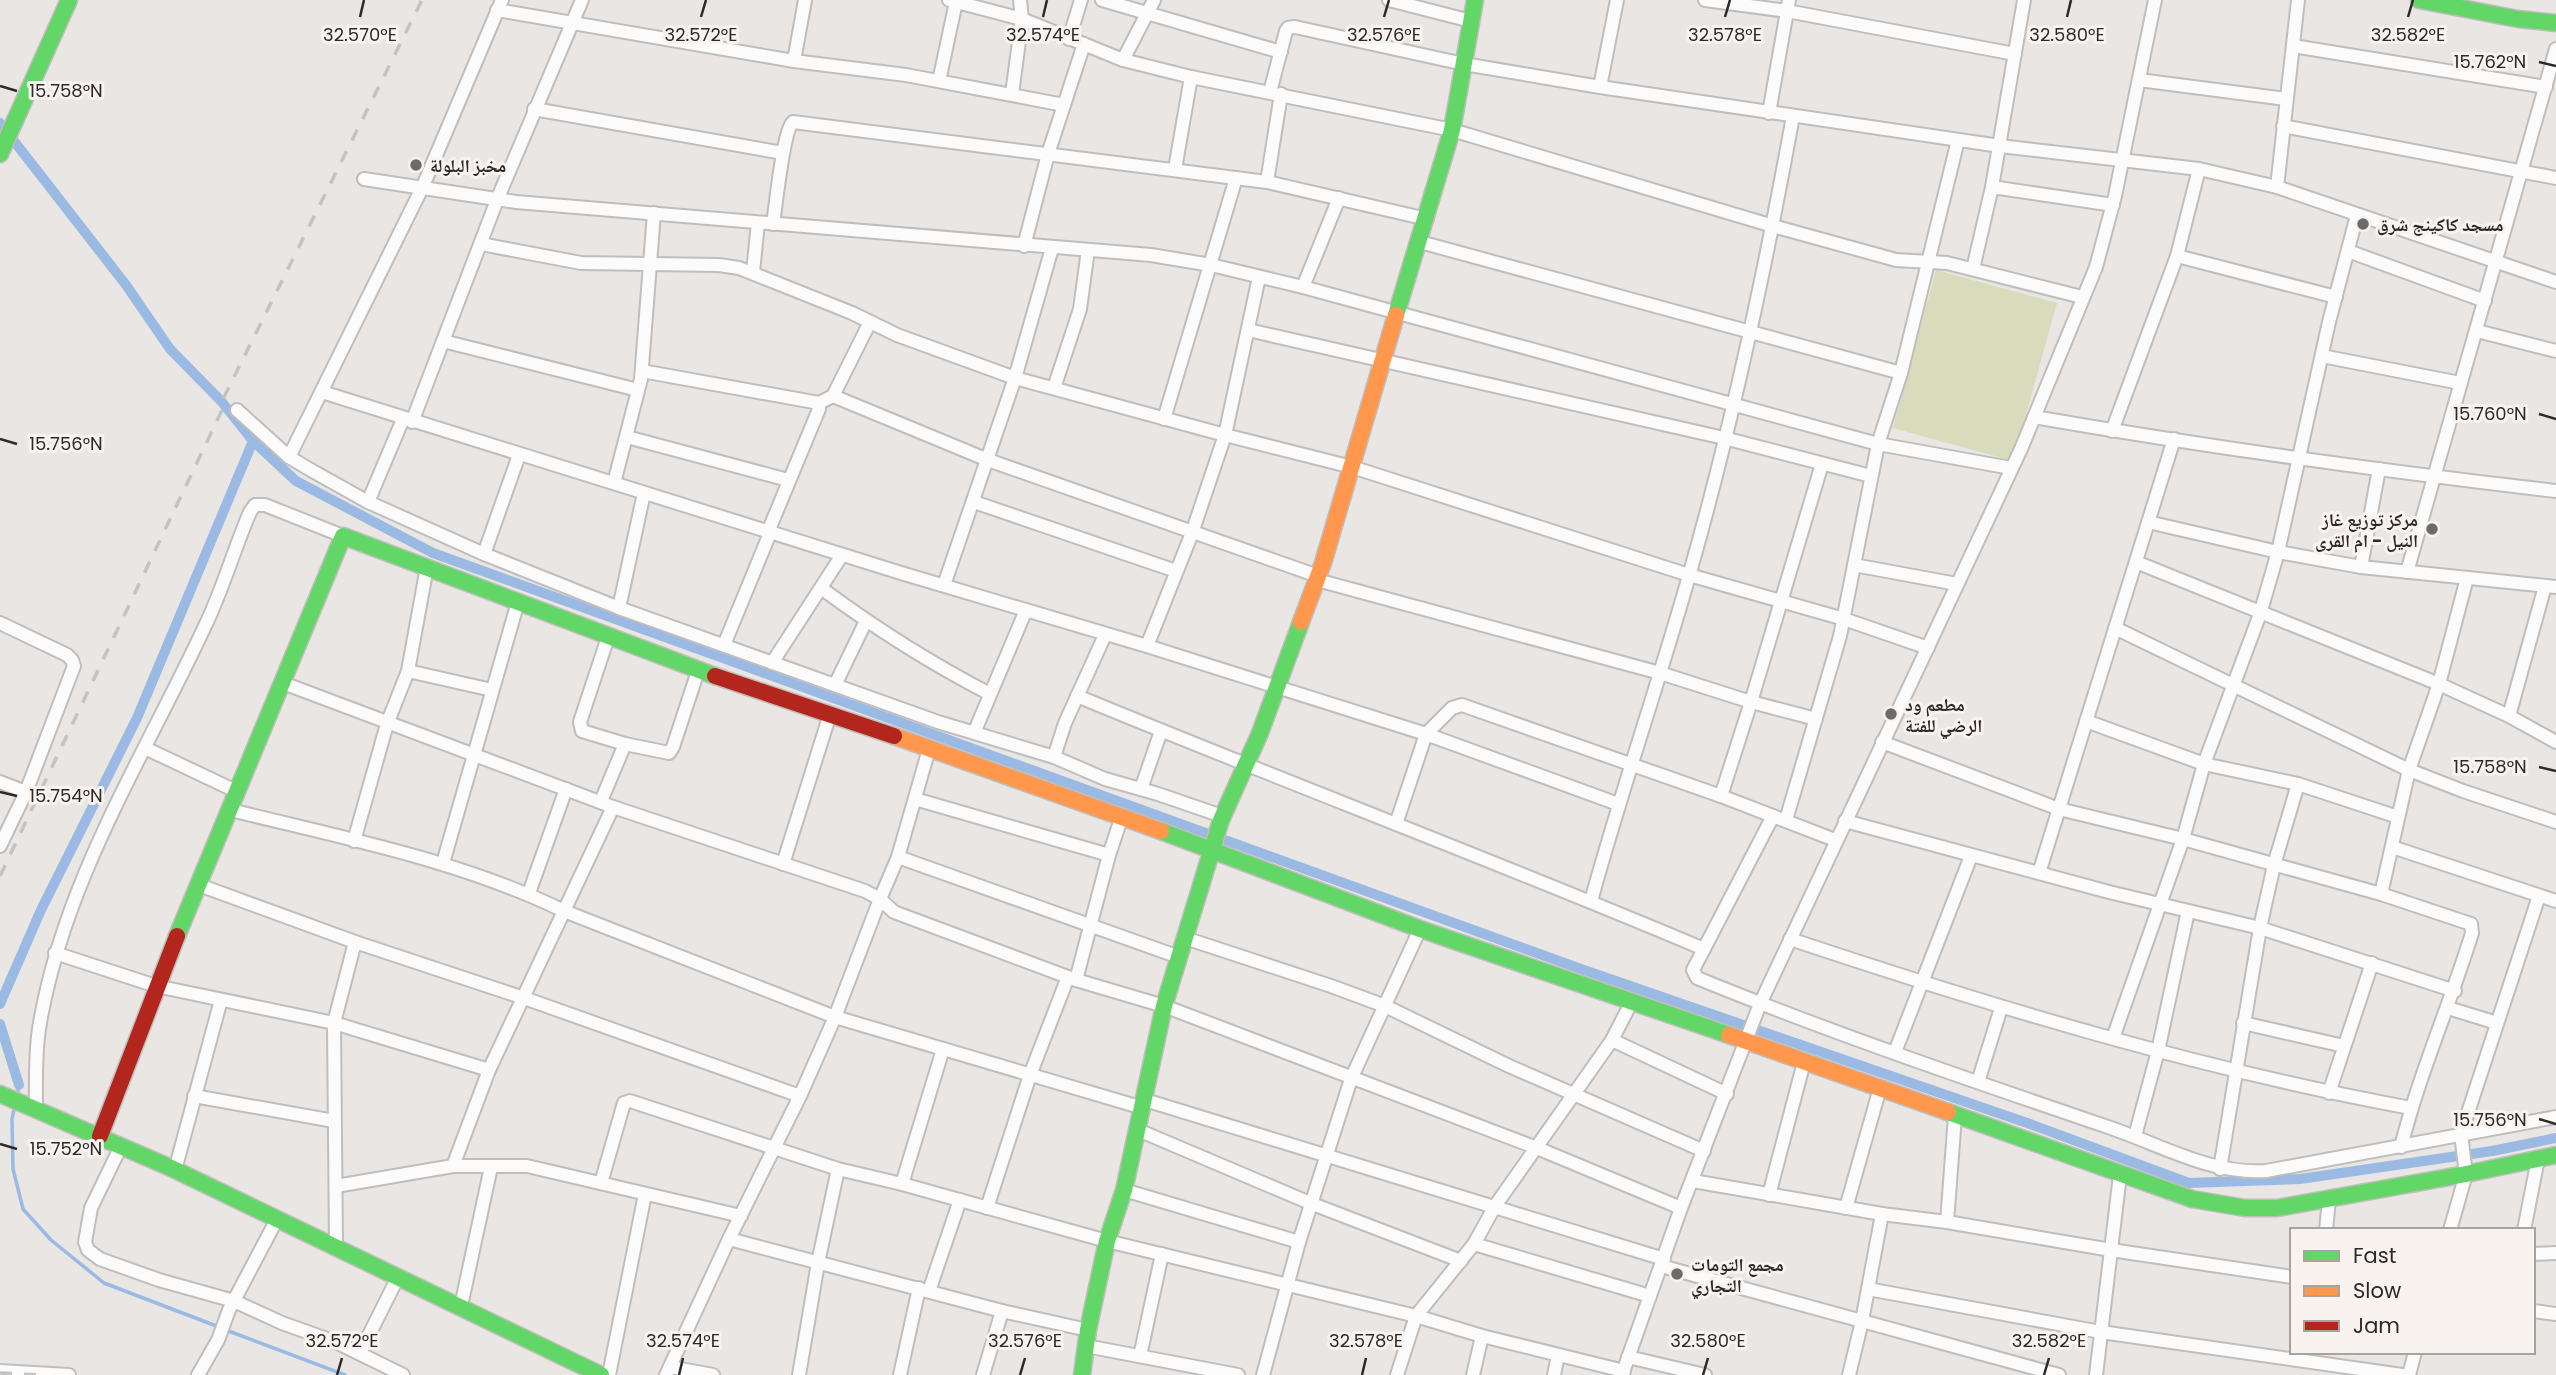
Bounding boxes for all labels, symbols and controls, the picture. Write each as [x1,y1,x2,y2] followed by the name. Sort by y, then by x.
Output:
[323,22,397,47] text: 32.570°E
[665,22,737,47] text: 32.572°E
[1006,22,1080,47] text: 32.574°E
[1347,22,1421,47] text: 32.576°E
[1688,22,1762,47] text: 32.578°E
[2029,22,2105,47] text: 32.580°E
[2371,22,2445,47] text: 32.582°E
[2454,49,2526,74] text: 15.762°N
[29,78,103,103] text: 15.758°N
[430,153,506,178] place label: مخبز البلولة
[408,157,424,173] marker: مخبز البلولة
[2377,212,2504,237] place label: مسجد كاكينج شرق
[2355,216,2371,232] marker: مسجد كاكينج شرق
[2453,401,2527,426] text: 15.760°N
[29,431,103,456] text: 15.756°N
[2315,507,2418,553] place label: مركز توزيع غاز النيل - ام القرى
[2424,521,2440,537] marker: مركز توزيع غاز النيل - ام القرى
[1905,692,1982,740] place label: مطعم ود الرضي للفتة
[1883,706,1899,722] marker: مطعم ود الرضي للفتة
[2453,754,2527,779] text: 15.758°N
[29,783,103,808] text: 15.754°N
[2453,1107,2527,1132] text: 15.756°N
[30,1136,102,1161] text: 15.752°N
[2290,1228,2535,1354] legend
[2353,1241,2396,1270] text: Fast
[1691,1252,1784,1300] place label: مجمع التومات التجاري
[1669,1266,1685,1282] marker: مجمع التومات التجاري
[2353,1276,2401,1305] text: Slow
[2353,1311,2400,1340] text: Jam
[306,1328,378,1353] text: 32.572°E
[646,1328,720,1353] text: 32.574°E
[988,1328,1062,1353] text: 32.576°E
[1329,1328,1403,1353] text: 32.578°E
[1670,1328,1746,1353] text: 32.580°E
[2012,1328,2086,1353] text: 32.582°E

